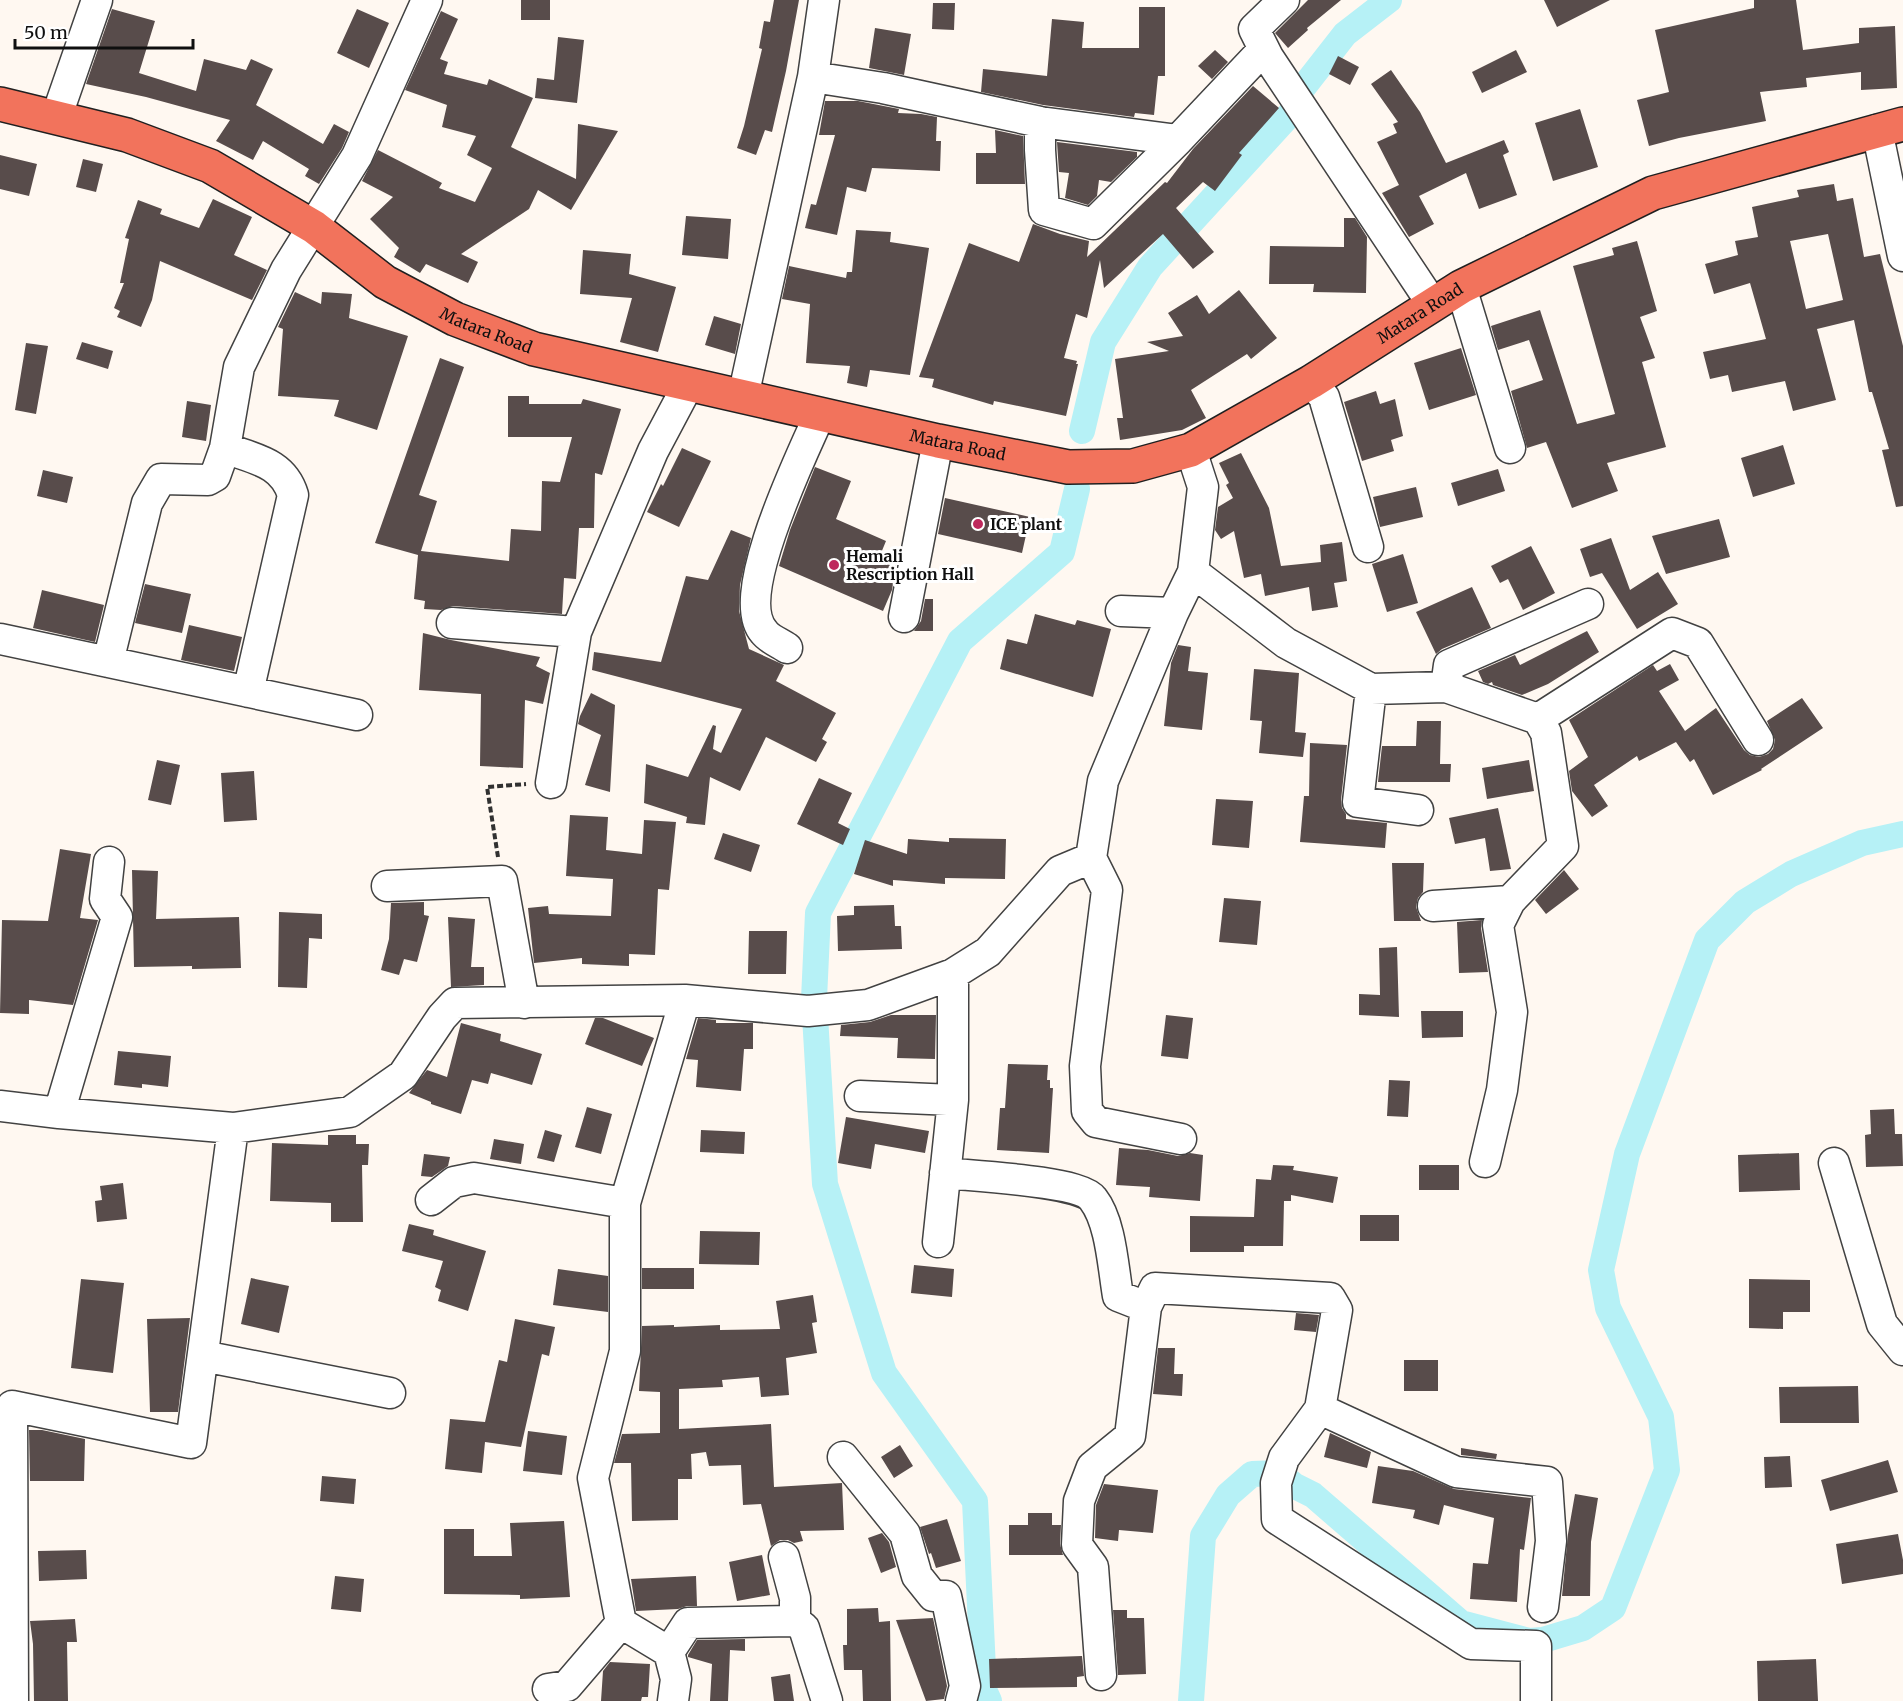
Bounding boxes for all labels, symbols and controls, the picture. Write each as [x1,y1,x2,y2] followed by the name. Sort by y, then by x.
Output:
[15,12,194,50] scale bar
[24,21,68,44] text: 50 m
[1373,278,1466,348] street label: Matara Road
[436,303,535,358] street label: Matara Road
[908,425,1008,464] street label: Matara Road
[990,514,1063,534] place label: ICE plant
[971,517,985,531] marker: ICE plant
[846,546,974,584] place label: Hemali Rescription Hall
[827,558,841,572] marker: Hemali Rescription Hall

